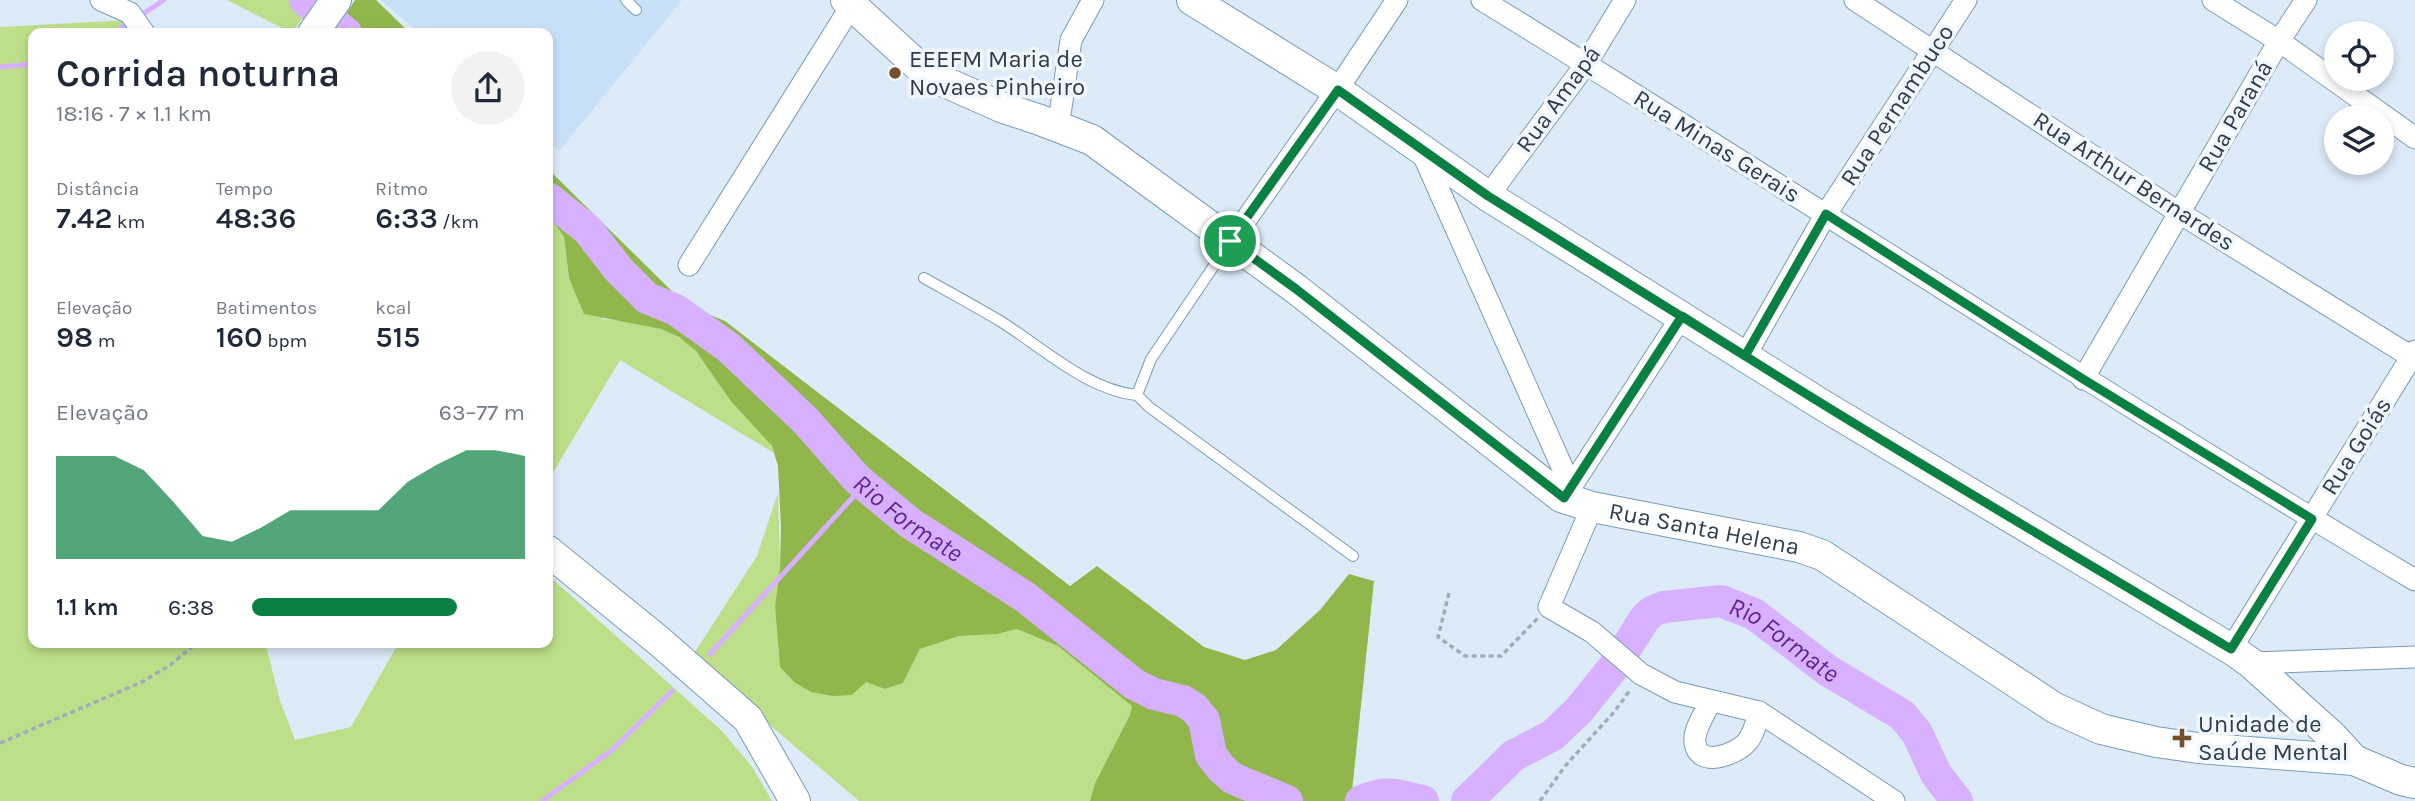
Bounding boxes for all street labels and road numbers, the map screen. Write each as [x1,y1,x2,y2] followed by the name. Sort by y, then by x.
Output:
[1834,19,1960,191] street label: Rua Pernambuco
[1510,40,1606,158] street label: Rua Amapá
[2192,55,2278,177] street label: Rua Paraná
[1629,83,1805,209] street label: Rua Minas Gerais
[2028,105,2240,257] street label: Rua Arthur Bernardes
[2315,392,2397,500] street label: Rua Goiás
[1607,497,1802,561] street label: Rua Santa Helena

